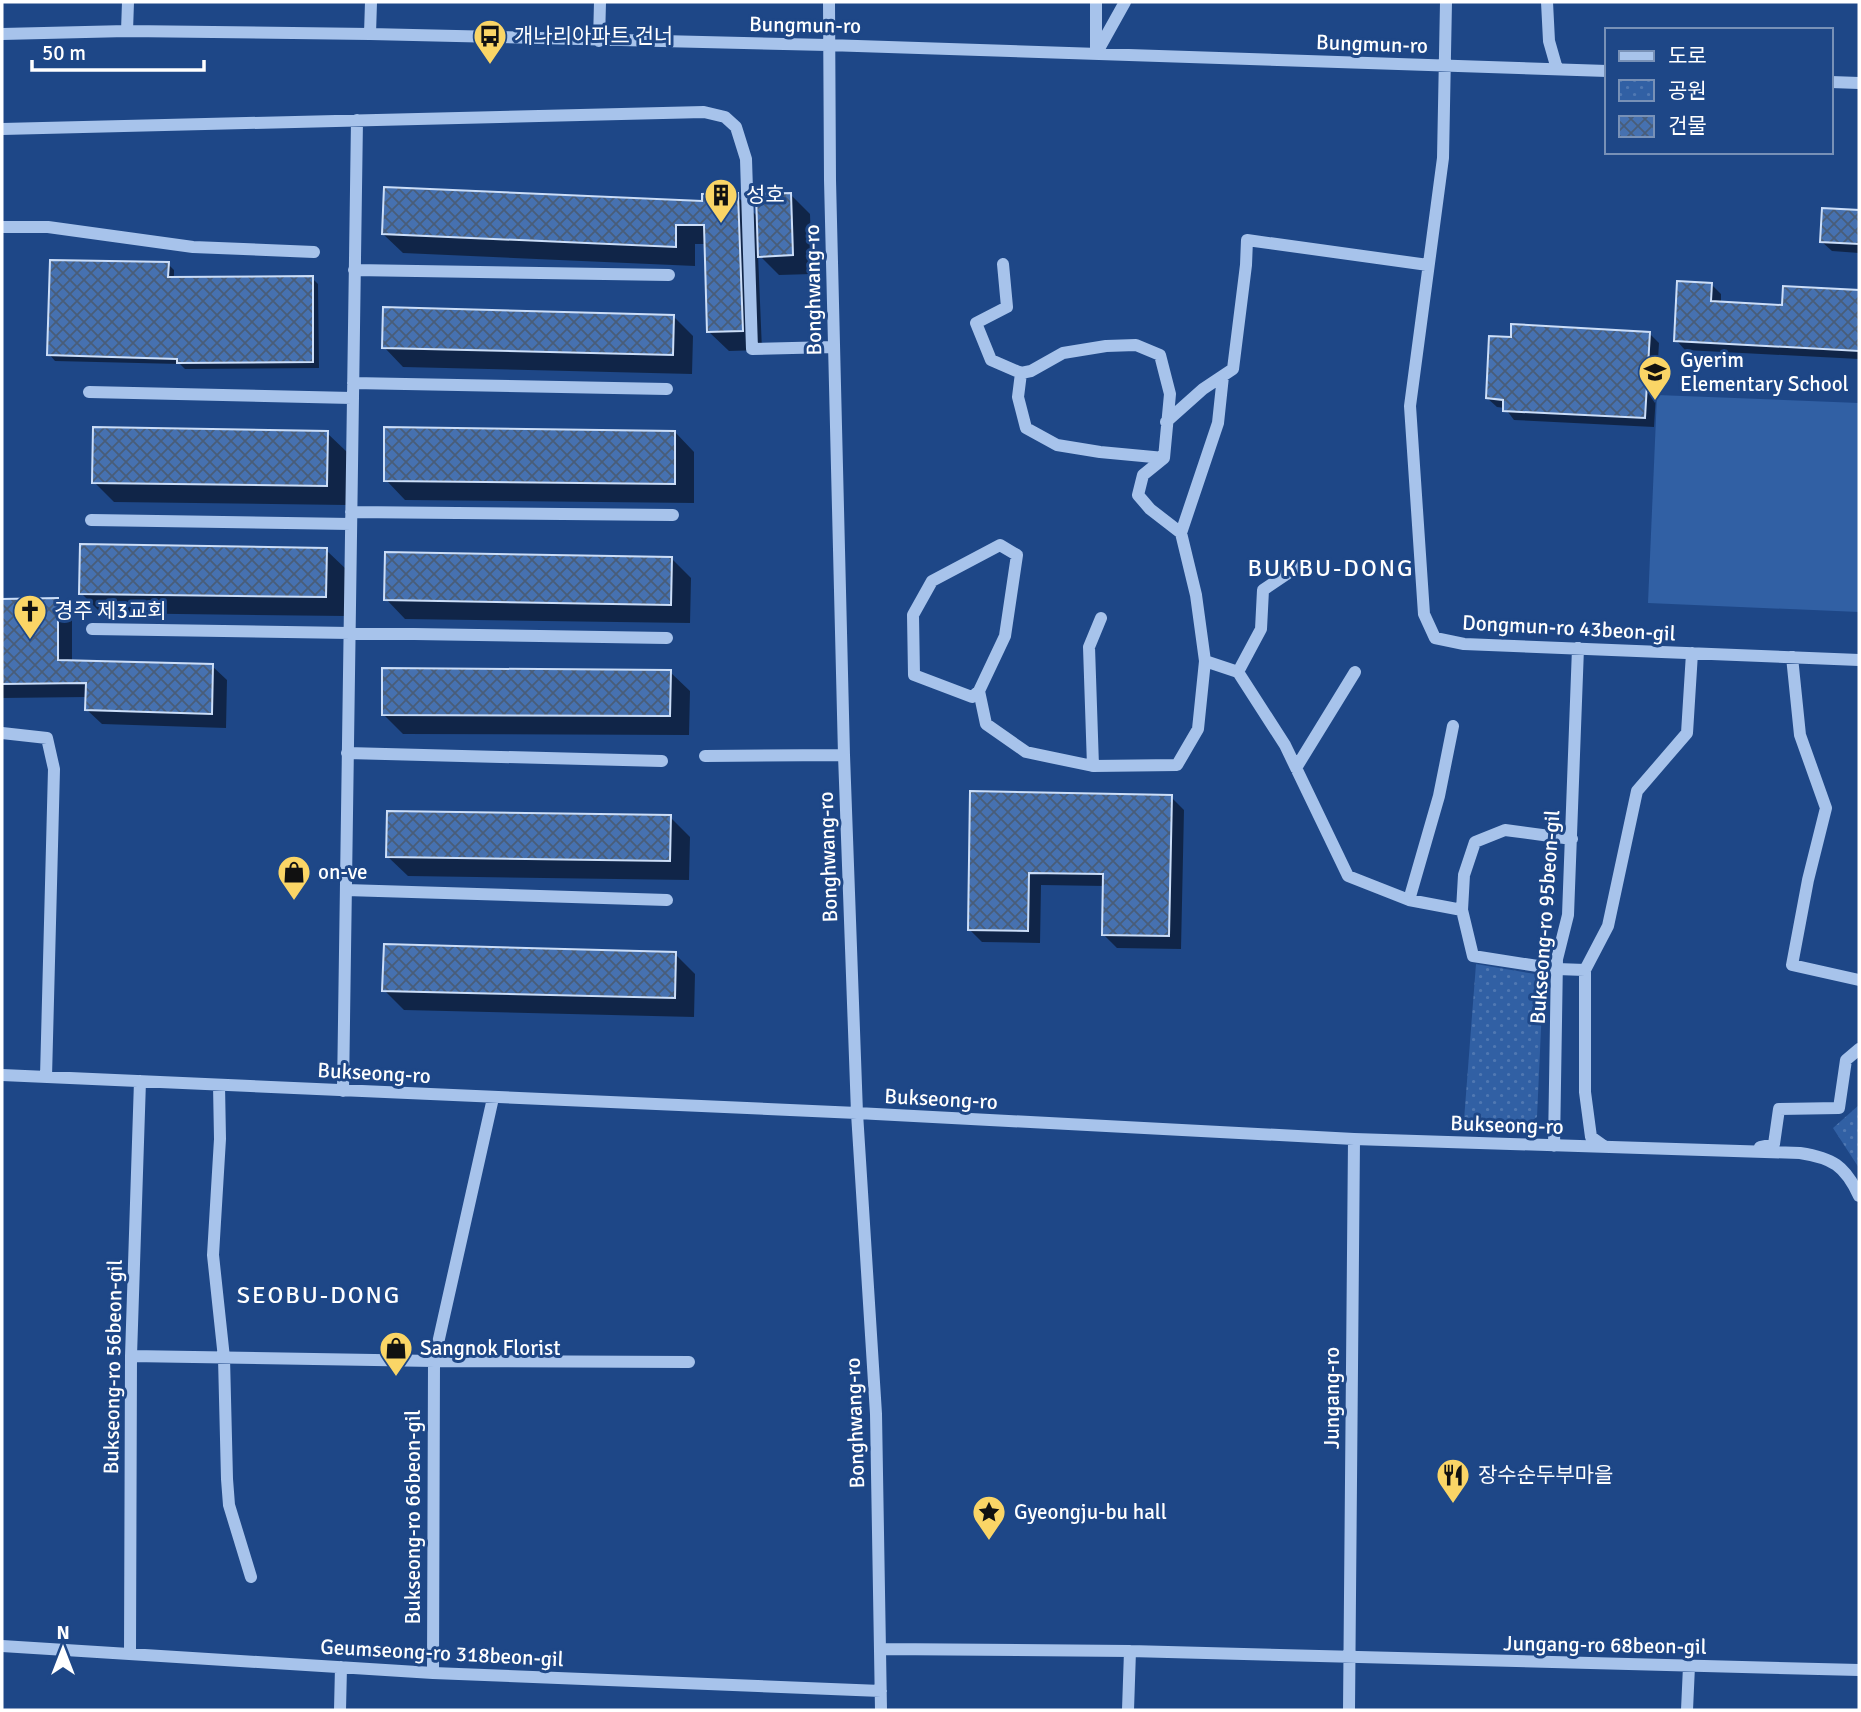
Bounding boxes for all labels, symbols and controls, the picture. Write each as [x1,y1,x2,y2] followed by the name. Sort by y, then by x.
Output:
[749,11,861,39] street label: Bungmun-ro
[471,17,509,66] bus stop icon: 개나리아파트 건너
[514,23,673,49] place label: 개나리아파트 건너
[32,28,203,72] scale bar
[1605,28,1833,154] legend
[1316,29,1428,59] street label: Bungmun-ro
[42,40,86,66] text: 50 m
[1668,43,1707,69] text: 도로
[1668,78,1707,104] text: 공원
[1668,113,1707,139] text: 건물
[702,176,740,225] building icon: 성호
[746,182,785,208] place label: 성호
[799,224,827,356] street label: Bonghwang-ro
[1680,347,1849,397] place label: Gyerim Elementary School
[1636,353,1674,402] school or university icon: Gyerim Elementary School
[1248,553,1414,583] district label: BUKBU-DONG
[11,592,49,641] church icon: 경주 제3교회
[54,598,167,624] place label: 경주 제3교회
[1462,609,1676,647] street label: Dongmun-ro 43beon-gil
[813,791,843,923] street label: Bonghwang-ro
[1525,809,1565,1025] street label: Bukseong-ro 95beon-gil
[275,853,313,902] shop icon: on-ve
[318,859,368,885] place label: on-ve
[317,1057,431,1089] street label: Bukseong-ro
[884,1083,998,1115] street label: Bukseong-ro
[1450,1110,1564,1140] street label: Bukseong-ro
[98,1259,128,1475] street label: Bukseong-ro 56beon-gil
[237,1280,401,1310] district label: SEOBU-DONG
[377,1329,415,1378] shop icon: Sangnok Florist
[420,1335,561,1361] place label: Sangnok Florist
[1319,1347,1345,1449] street label: Jungang-ro
[840,1357,870,1489] street label: Bonghwang-ro
[400,1410,426,1624] street label: Bukseong-ro 66beon-gil
[1434,1456,1472,1505] restaurant icon: 장수순두부마을
[1478,1462,1613,1488] place label: 장수순두부마을
[970,1493,1008,1542] place icon: Gyeongju-bu hall
[1014,1499,1167,1525] place label: Gyeongju-bu hall
[28,1614,98,1684] north arrow
[56,1621,70,1645] text: N
[1503,1630,1707,1660] street label: Jungang-ro 68beon-gil
[320,1634,564,1672] street label: Geumseong-ro 318beon-gil

